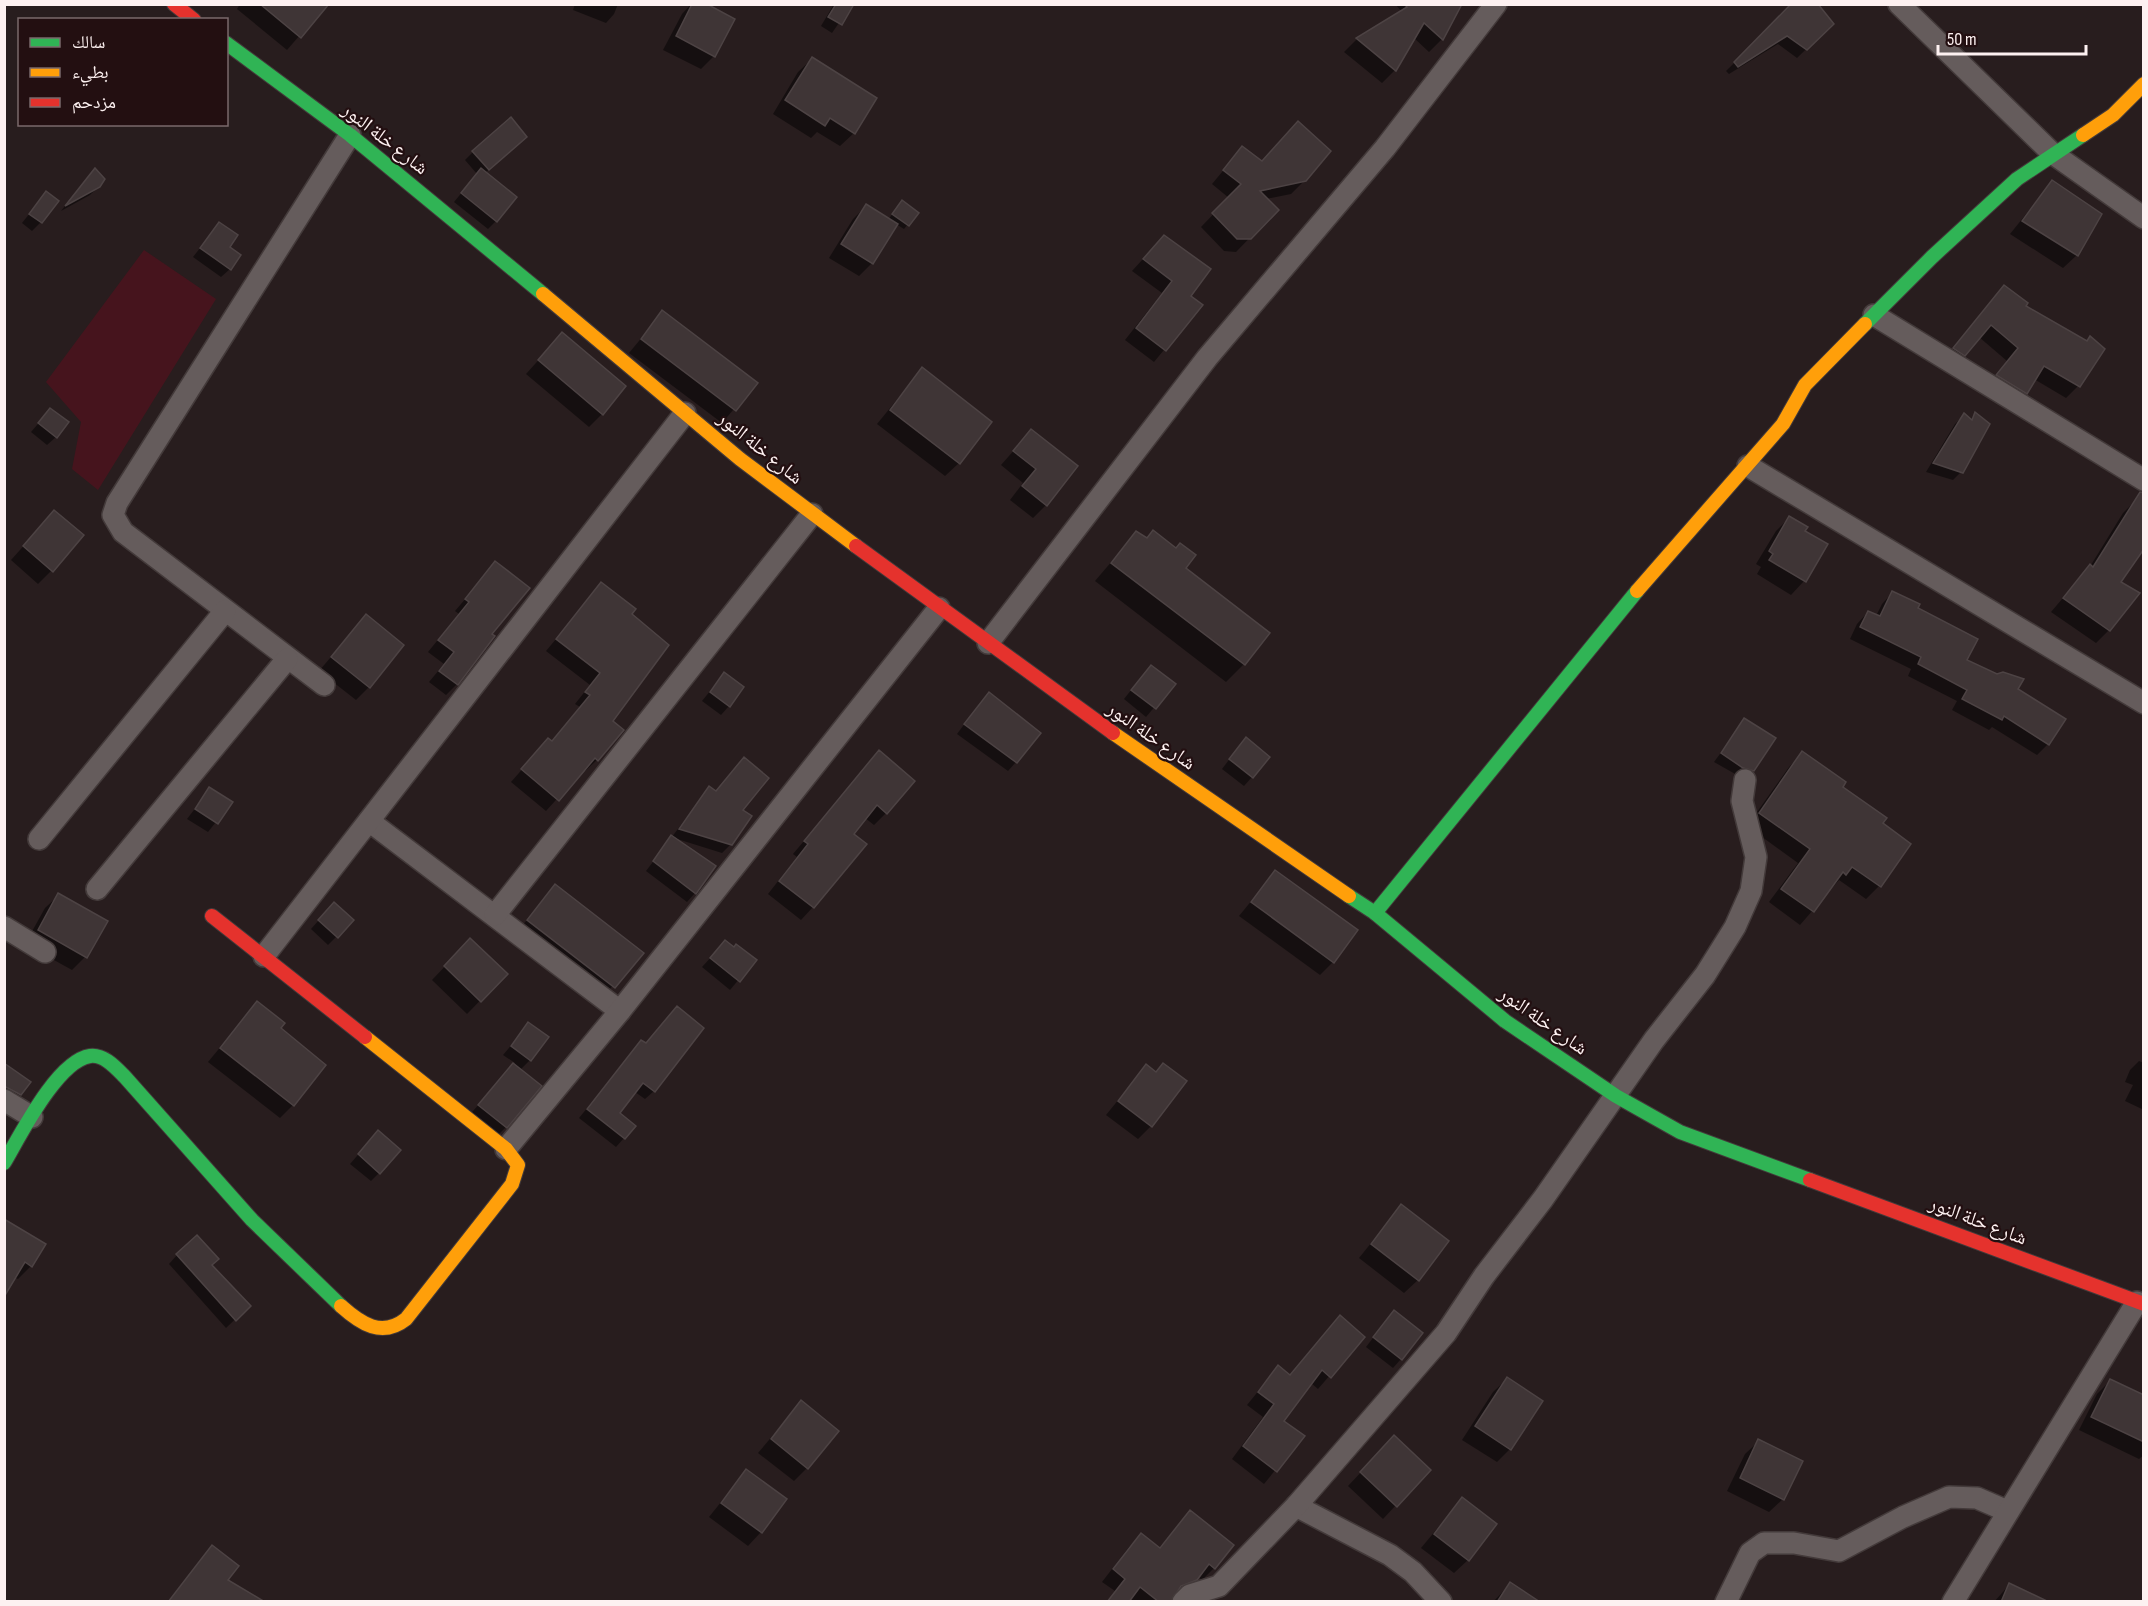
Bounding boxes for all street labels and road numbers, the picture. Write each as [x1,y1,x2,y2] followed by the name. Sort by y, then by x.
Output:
[336,97,433,180] street label: شارع خلة النور
[712,406,808,490] street label: شارع خلة النور
[1101,696,1200,775] street label: شارع خلة النور
[1493,981,1592,1060] street label: شارع خلة النور
[1925,1191,2030,1251] street label: شارع خلة النور

